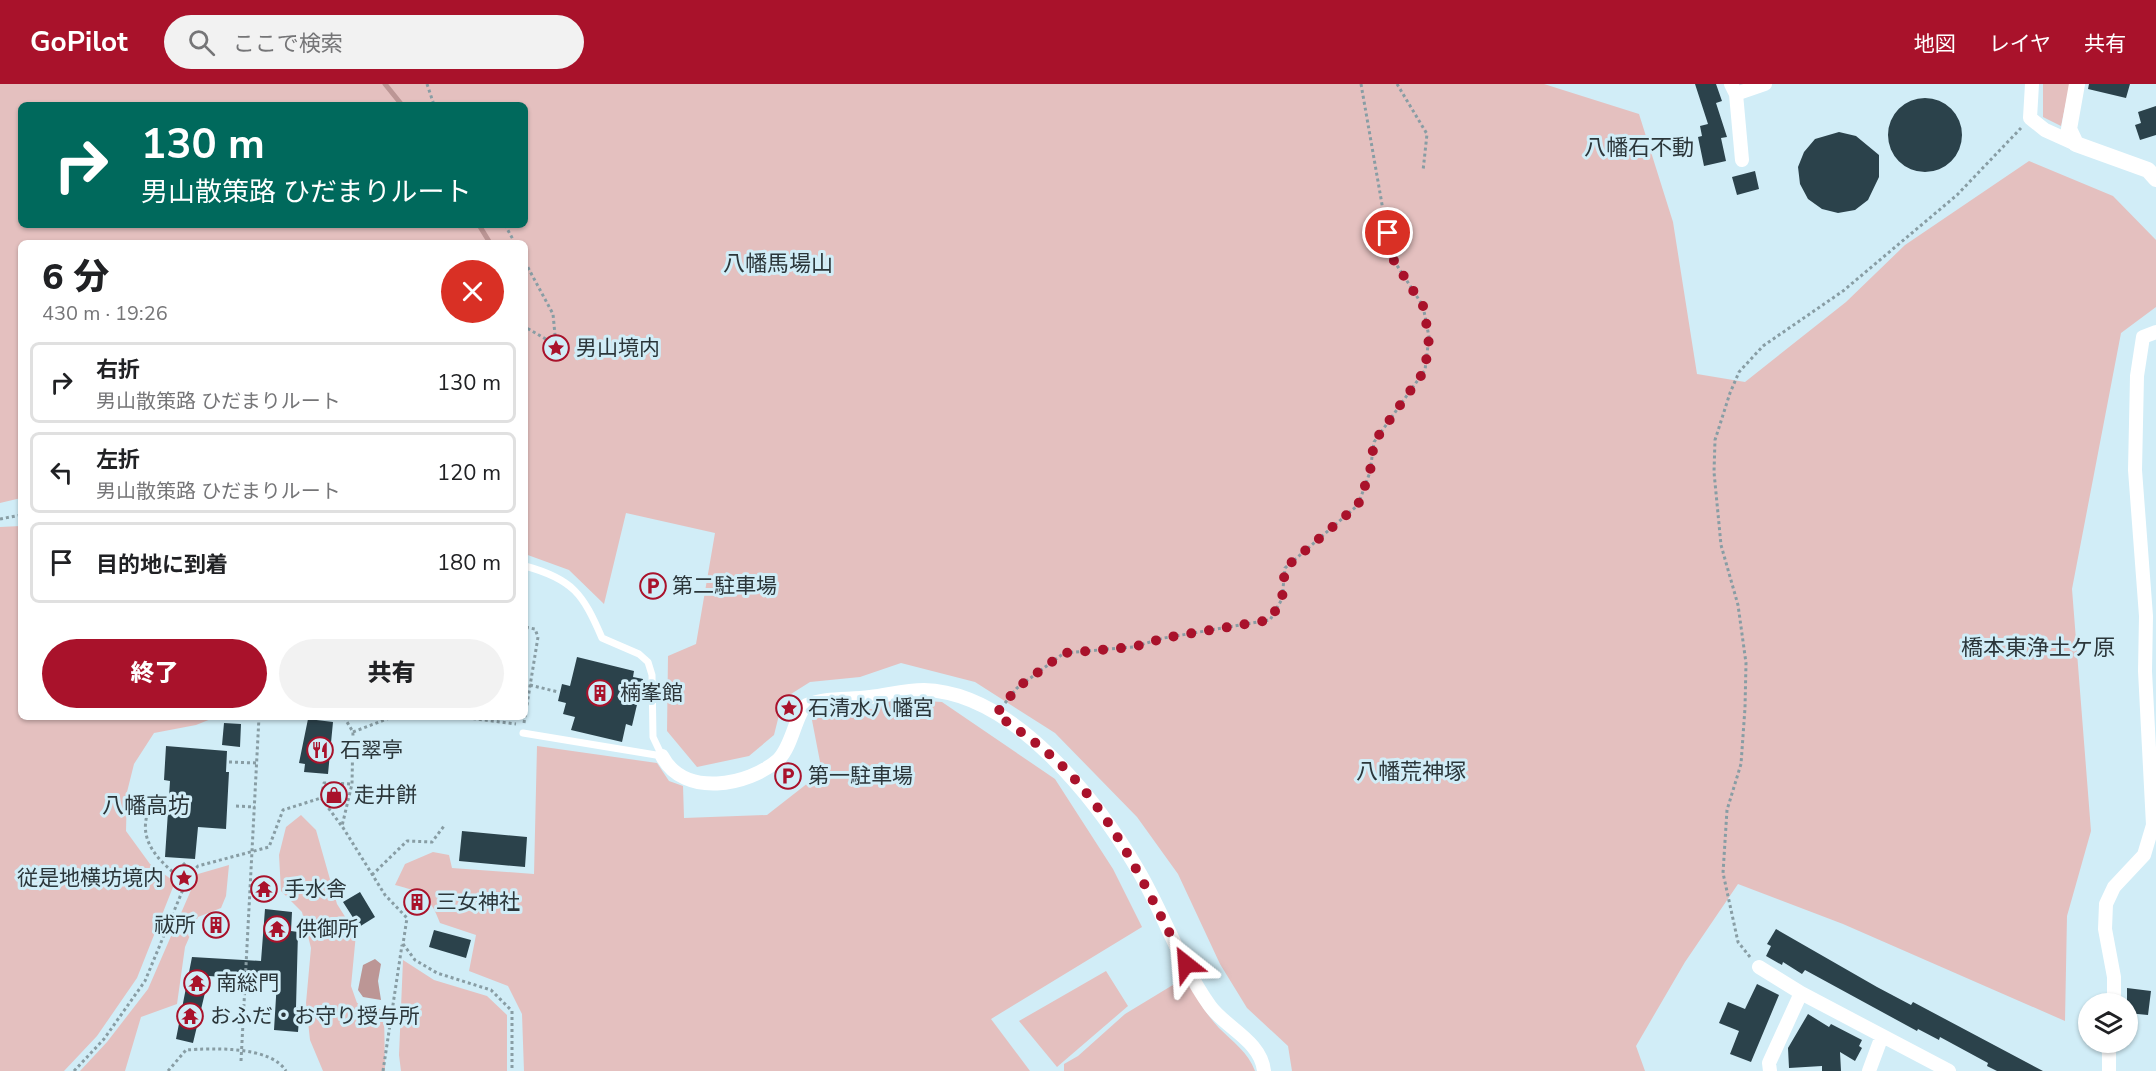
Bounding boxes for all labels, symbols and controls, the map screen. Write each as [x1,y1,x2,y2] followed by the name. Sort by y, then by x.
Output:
[164,15,584,69] search box
[30,23,128,61] text: GoPilot
[185,26,218,59] icon: search
[233,29,343,59] text: ここで検索
[1914,30,1956,58] text: 地図
[1989,30,2051,58] text: レイヤ
[2084,30,2126,58] text: 共有
[141,116,265,173] text: 130 m
[42,126,120,204] icon: right
[1584,133,1694,163] district label: 八幡石不動
[141,174,471,211] text: 男山散策路 ひだまりルート
[1362,207,1413,258] pin
[1371,216,1404,249] icon: arrive
[723,249,833,279] district label: 八幡馬場山
[42,253,110,302] text: 6 分
[441,260,504,323] button: close
[42,300,168,327] text: 430 m · 19:26
[541,333,571,363] place icon: 男山境内
[576,334,660,362] place label: 男山境内
[96,355,140,385] text: 右折
[45,366,78,399] icon: right
[437,368,501,398] text: 130 m
[96,388,341,415] text: 男山散策路 ひだまりルート
[96,445,140,475] text: 左折
[45,456,78,489] icon: left
[437,458,501,488] text: 120 m
[96,478,341,505] text: 男山散策路 ひだまりルート
[45,546,78,579] icon: arrive
[437,548,501,578] text: 180 m
[96,550,228,580] text: 目的地に到着
[638,571,668,601] parking icon: 第二駐車場
[672,572,777,600] place label: 第二駐車場
[1961,633,2115,663] district label: 橋本東浄土ケ原
[42,639,267,708] button: 終了
[279,639,504,708] button: 共有
[585,678,615,708] building icon: 楠峯館
[620,679,683,707] place label: 楠峯館
[774,693,804,723] place icon: 石清水八幡宮
[808,694,934,722] place label: 石清水八幡宮
[305,735,335,765] restaurant icon: 石翠亭
[340,736,403,764] place label: 石翠亭
[1356,757,1466,787] district label: 八幡荒神塚
[773,761,803,791] parking icon: 第一駐車場
[808,762,913,790] place label: 第一駐車場
[319,780,349,810] shop icon: 走井餅
[354,781,417,809] place label: 走井餅
[102,791,190,821] district label: 八幡高坊
[169,863,199,893] place icon: 従是地横坊境内
[17,864,164,892] place label: 従是地横坊境内
[249,874,279,904] temple icon: 手水舎
[284,875,347,903] place label: 手水舎
[402,887,432,917] building icon: 三女神社
[436,888,520,916] place label: 三女神社
[201,910,231,940] building icon: 祓所
[154,911,196,939] place label: 祓所
[262,914,292,944] temple icon: 供御所
[296,915,359,943] place label: 供御所
[1154,932,1218,996] position arrow
[182,968,212,998] temple icon: 南総門
[216,969,279,997] place label: 南総門
[2078,993,2138,1053] map controls
[2078,993,2138,1053] button: layers
[175,1001,205,1031] temple icon: おふだ・お守り授与所
[210,1002,420,1030] place label: おふだ・お守り授与所

